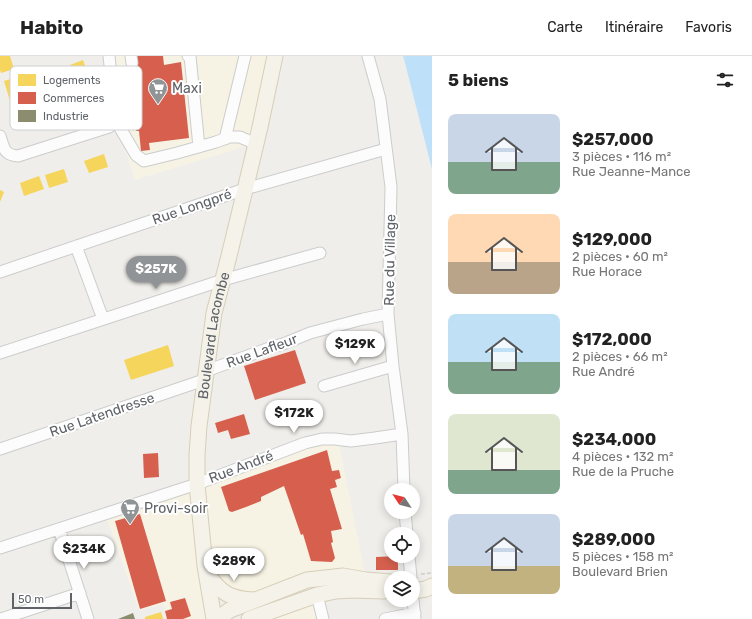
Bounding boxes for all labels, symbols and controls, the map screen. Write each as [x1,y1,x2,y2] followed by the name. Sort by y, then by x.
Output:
[20,16,83,39] text: Habito
[547,19,583,36] text: Carte
[605,19,663,36] text: Itinéraire
[685,19,732,36] text: Favoris
[10,66,142,130] legend
[714,69,736,91] icon: filters
[448,70,509,90] text: 5 biens
[43,74,101,87] text: Logements
[147,77,169,105] supermarket icon: Maxi
[172,80,202,97] place label: Maxi
[43,92,105,105] text: Commerces
[43,110,89,123] text: Industrie
[572,129,653,149] text: $257,000
[480,130,528,178] icon: home
[572,149,671,164] text: 3 pièces · 116 m²
[572,164,691,179] text: Rue Jeanne-Mance
[150,185,234,229] street label: Rue Longpré
[381,214,399,306] street label: Rue du Village
[572,229,652,249] text: $129,000
[480,230,528,278] icon: home
[572,249,668,264] text: 2 pièces · 60 m²
[128,256,184,290] pin: $257K
[135,261,177,276] text: $257K
[572,264,642,279] text: Rue Horace
[194,270,233,400] street label: Boulevard Lacombe
[572,329,652,349] text: $172,000
[224,330,300,372] street label: Rue Lafleur
[480,330,528,378] icon: home
[327,331,383,365] pin: $129K
[335,336,375,351] text: $129K
[572,349,668,364] text: 2 pièces · 66 m²
[572,364,635,379] text: Rue André
[47,389,157,441] street label: Rue Latendresse
[266,400,322,434] pin: $172K
[274,405,314,420] text: $172K
[572,429,656,449] text: $234,000
[480,430,528,478] icon: home
[206,447,276,487] street label: Rue André
[572,449,673,464] text: 4 pièces · 132 m²
[572,464,674,479] text: Rue de la Pruche
[384,483,420,519] north arrow
[384,483,420,607] map controls
[119,497,141,525] supermarket icon: Provi-soir
[144,500,208,517] place label: Provi-soir
[384,527,420,563] button: locate
[572,529,655,549] text: $289,000
[480,530,528,578] icon: home
[56,536,112,570] pin: $234K
[62,541,106,556] text: $234K
[206,548,262,582] pin: $289K
[572,549,674,564] text: 5 pièces · 158 m²
[213,553,255,568] text: $289K
[572,564,668,579] text: Boulevard Brien
[384,571,420,607] button: layers
[12,591,72,610] scale bar
[18,593,44,606] text: 50 m

